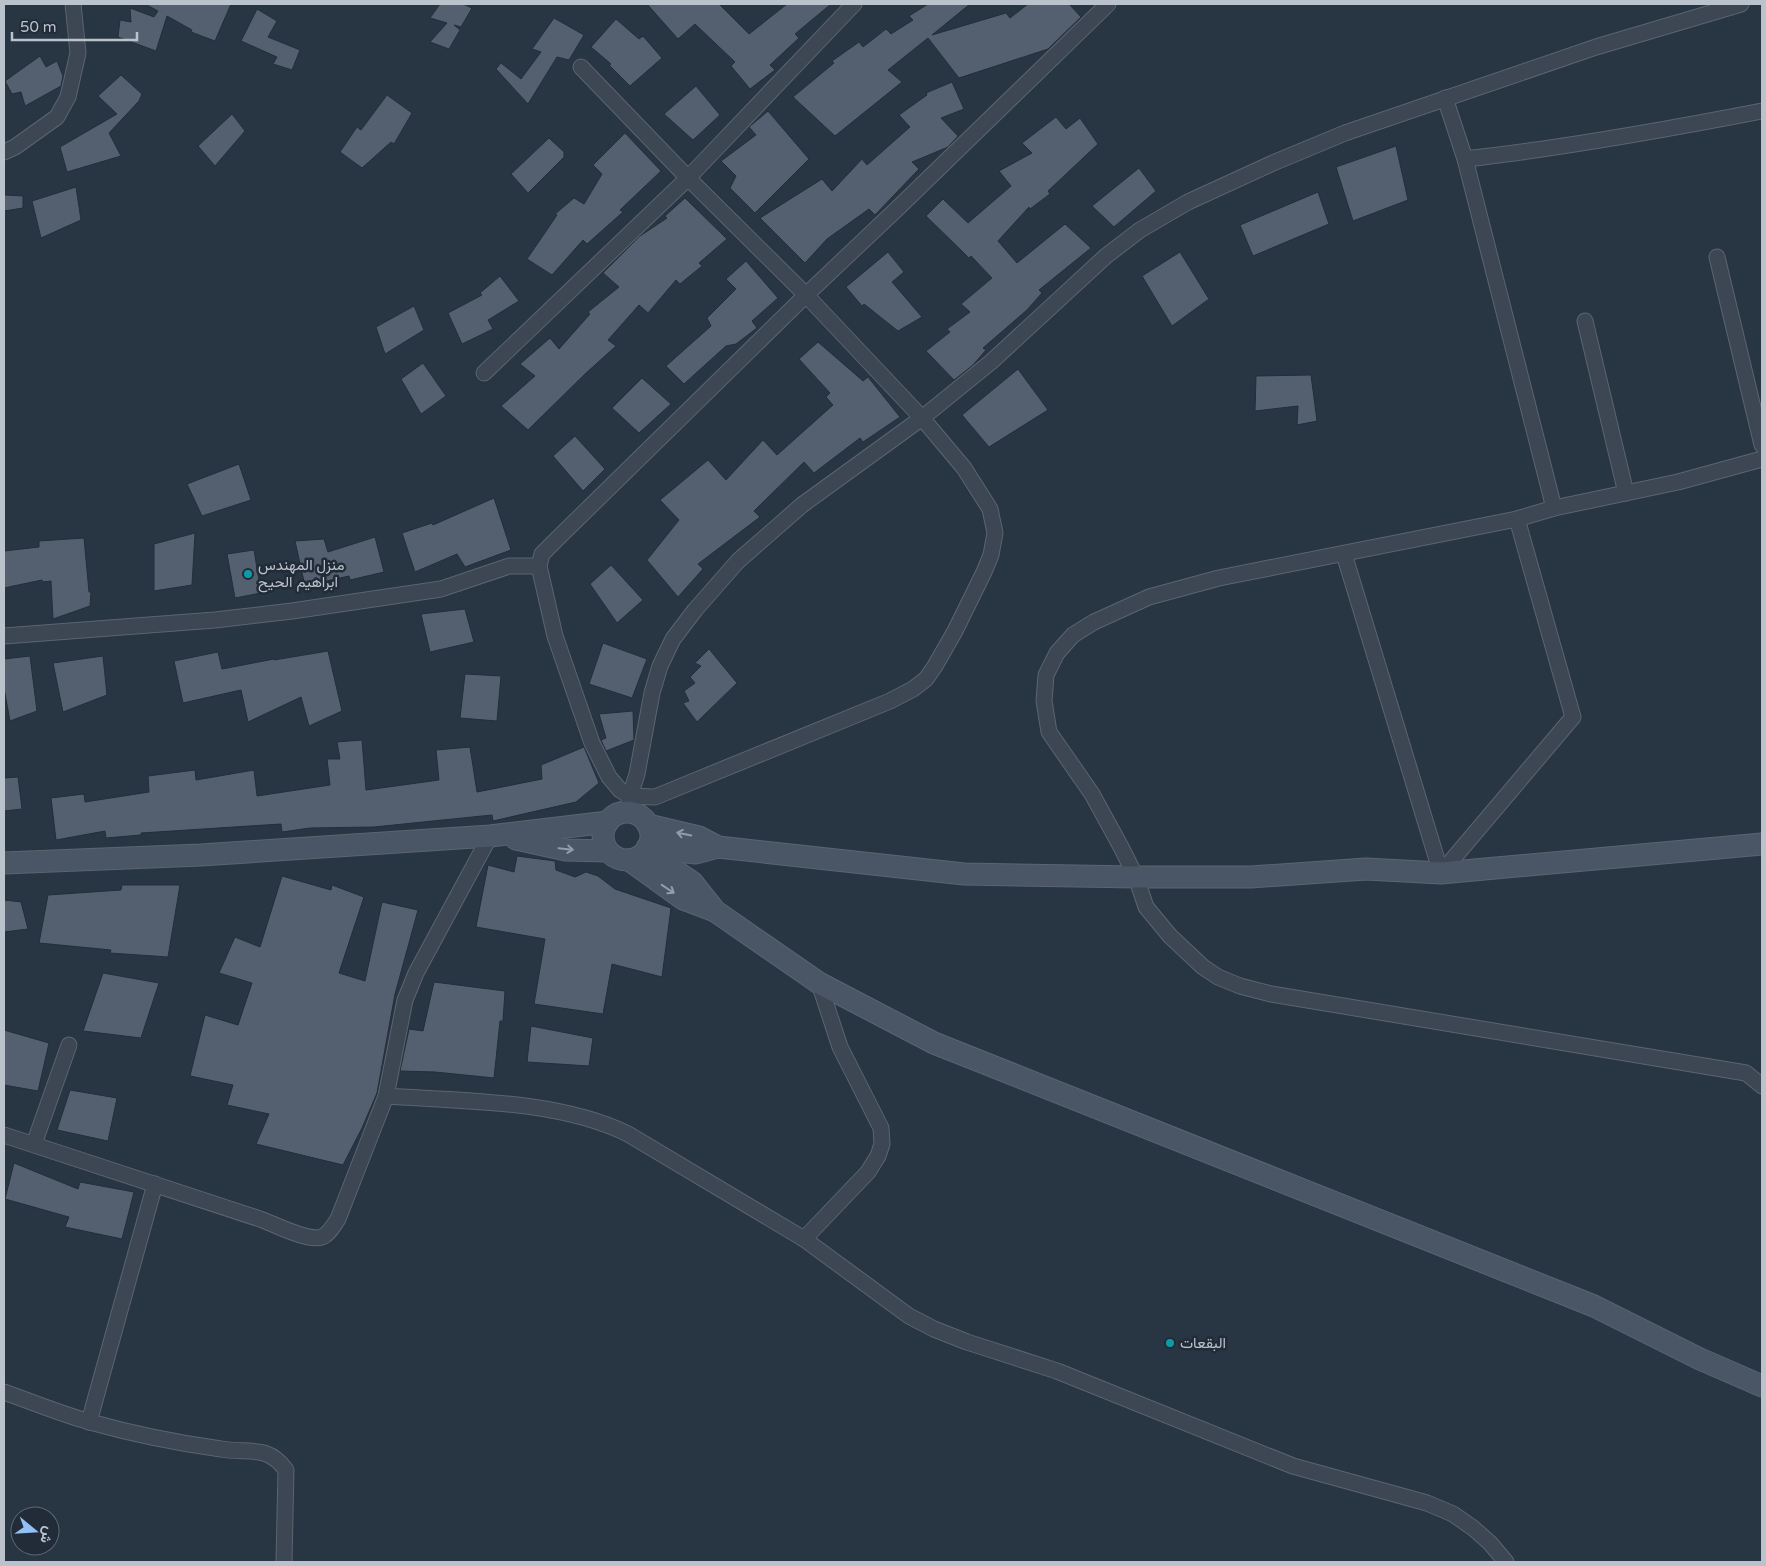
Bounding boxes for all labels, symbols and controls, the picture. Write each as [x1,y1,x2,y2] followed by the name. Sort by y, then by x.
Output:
[12,10,138,42] scale bar
[20,18,57,36] text: 50 m
[258,556,345,593] place label: منزل المهندس ابراهيم الحيح
[242,568,254,580] marker: منزل المهندس ابراهيم الحيح
[676,829,692,838] one-way arrow
[558,844,574,854] one-way arrow
[661,884,675,894] one-way arrow
[1180,1334,1226,1352] place label: البقعات
[1164,1337,1176,1349] marker: البقعات
[10,1506,60,1556] north arrow
[36,1524,58,1546] text: ش

